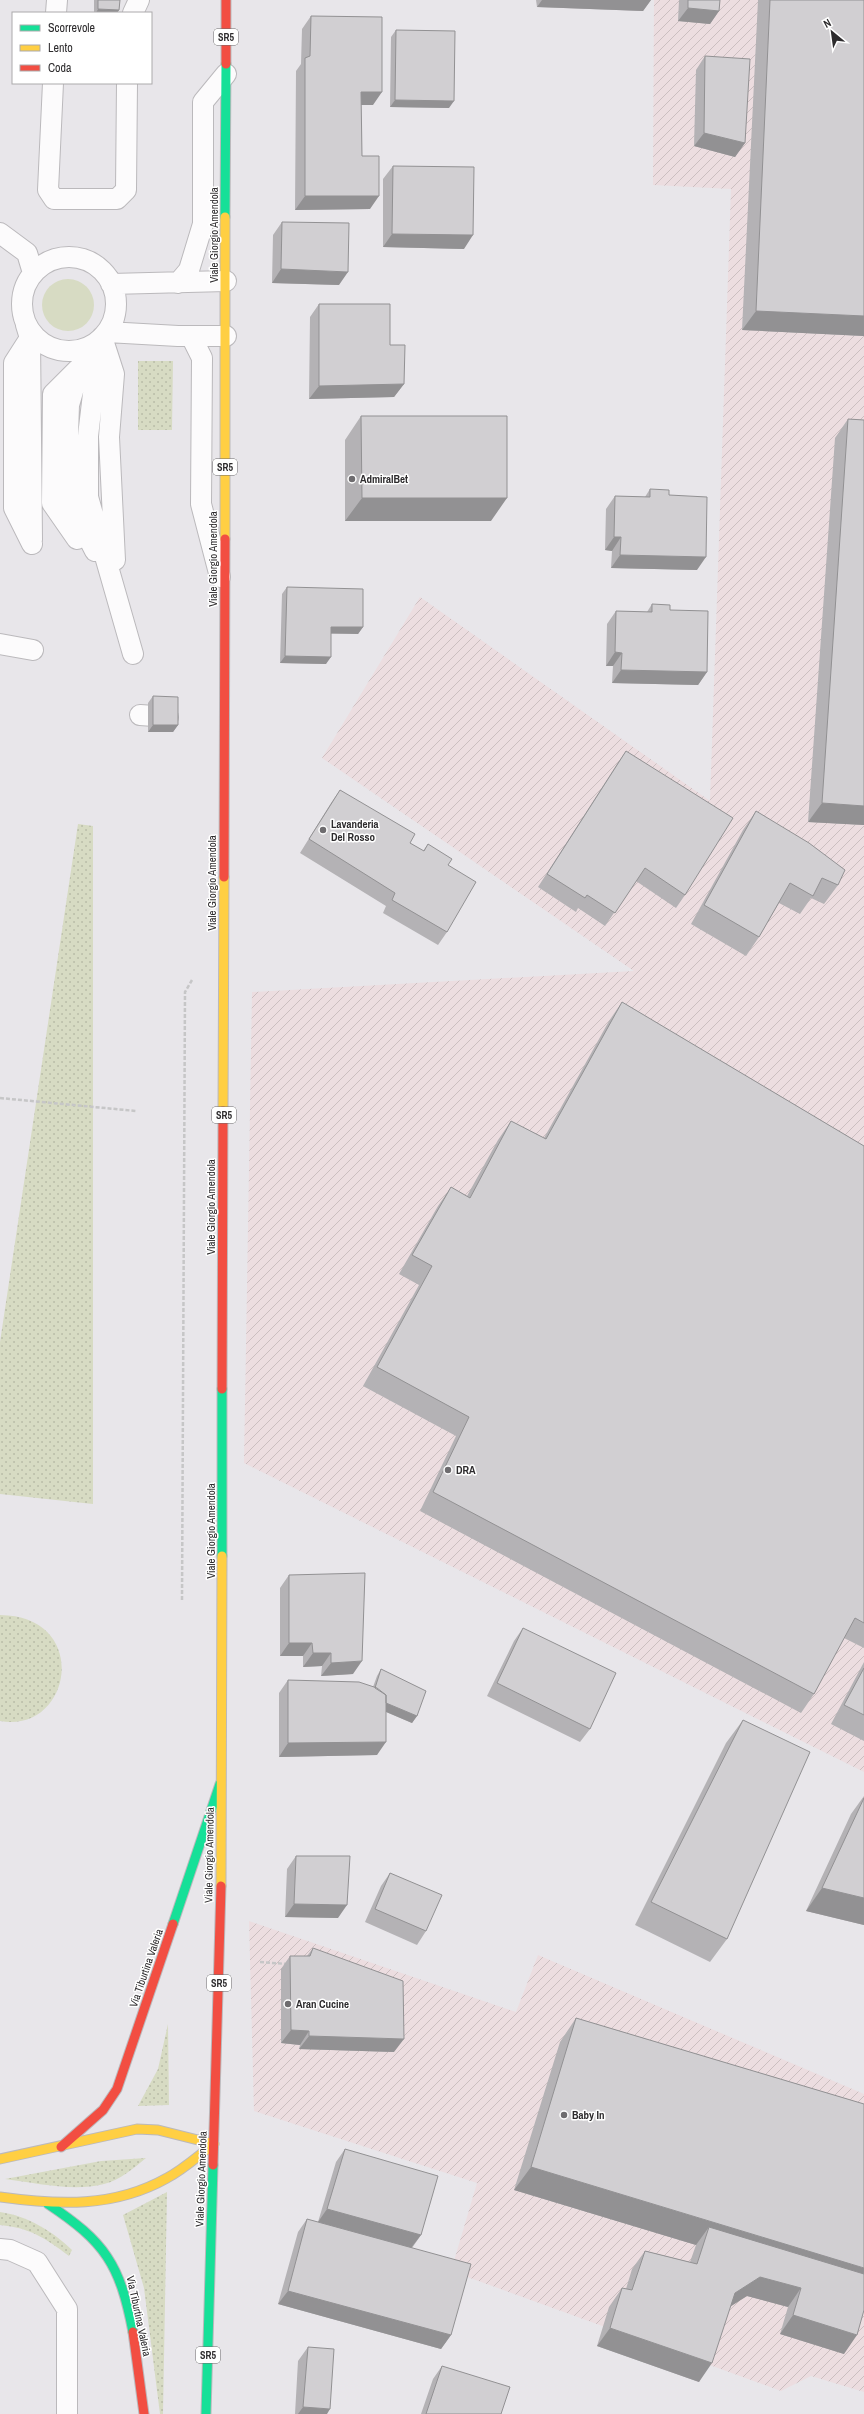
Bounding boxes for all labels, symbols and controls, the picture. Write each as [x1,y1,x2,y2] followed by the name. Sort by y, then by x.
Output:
[12,12,152,84] legend
[812,12,852,52] north arrow
[821,16,833,31] text: N
[48,20,95,36] text: Scorrevole
[214,29,238,45] road number: SR5
[48,40,73,56] text: Lento
[48,60,72,76] text: Coda
[207,187,221,283] street label: Viale Giorgio Amendola
[213,459,237,475] road number: SR5
[360,472,408,486] place label: AdmiralBet
[347,474,357,484] marker: AdmiralBet
[206,511,220,607] street label: Viale Giorgio Amendola
[331,817,379,844] place label: Lavanderia Del Rosso
[318,825,328,835] marker: Lavanderia Del Rosso
[205,835,219,931] street label: Viale Giorgio Amendola
[212,1107,236,1123] road number: SR5
[204,1159,218,1255] street label: Viale Giorgio Amendola
[456,1463,476,1477] place label: DRA
[443,1465,453,1475] marker: DRA
[204,1483,218,1579] street label: Viale Giorgio Amendola
[201,1807,217,1903] street label: Viale Giorgio Amendola
[126,1927,166,2009] street label: Via Tiburtina Valeria
[207,1975,231,1991] road number: SR5
[296,1997,349,2011] place label: Aran Cucine
[283,1999,293,2009] marker: Aran Cucine
[572,2108,605,2122] place label: Baby In
[559,2110,569,2120] marker: Baby In
[192,2131,210,2227] street label: Viale Giorgio Amendola
[124,2274,154,2358] street label: Via Tiburtina Valeria
[196,2347,220,2363] road number: SR5

